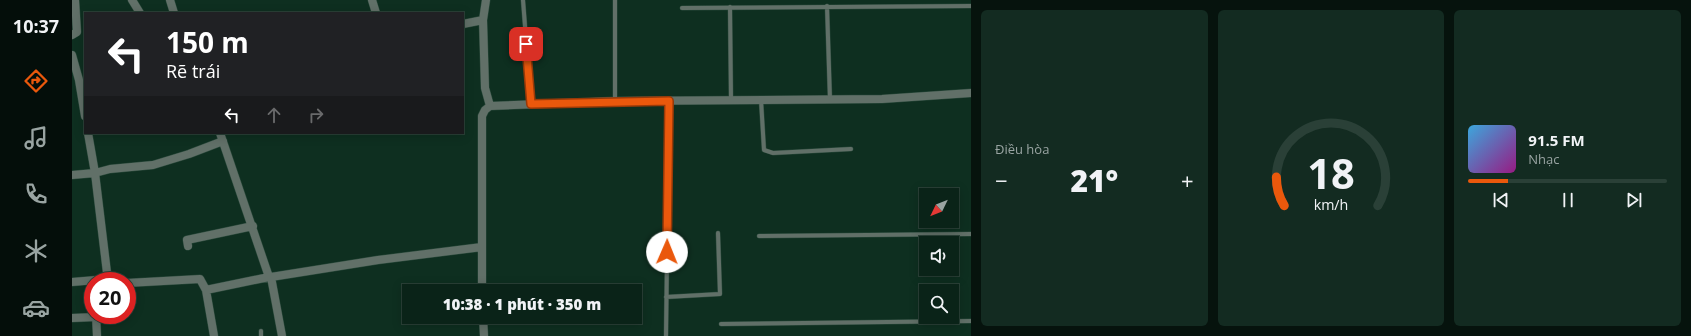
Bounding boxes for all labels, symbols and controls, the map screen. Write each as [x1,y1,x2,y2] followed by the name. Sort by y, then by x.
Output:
[13,14,59,38] text: 10:37
[166,23,249,61] text: 150 m
[509,27,543,61] pin
[100,28,152,80] icon: left
[515,33,537,55] icon: arrive
[166,59,220,83] text: Rẽ trái
[22,67,50,95] icon: directions
[221,104,243,126] icon: left
[263,104,285,126] icon: ahead
[305,104,327,126] icon: right
[22,124,50,152] icon: music
[1528,130,1585,150] text: 91.5 FM
[995,140,1049,158] text: Điều hòa
[1307,145,1355,201] text: 18
[1528,150,1560,168] text: Nhạc
[1070,160,1118,201] text: 21°
[995,165,1008,195] text: −
[1181,165,1194,195] text: +
[22,180,50,208] icon: phone
[919,188,959,228] north arrow
[919,188,959,324] map controls
[1490,189,1512,211] icon: previous
[1557,189,1579,211] icon: pause
[1623,189,1645,211] icon: next
[1314,195,1348,214] text: km/h
[646,231,688,273] position arrow
[919,236,959,276] button: sound
[22,237,50,265] icon: climate
[84,272,136,324] speed limit sign: 20
[919,284,959,324] button: search
[22,294,50,322] icon: car
[443,294,601,314] text: 10:38 · 1 phút · 350 m

